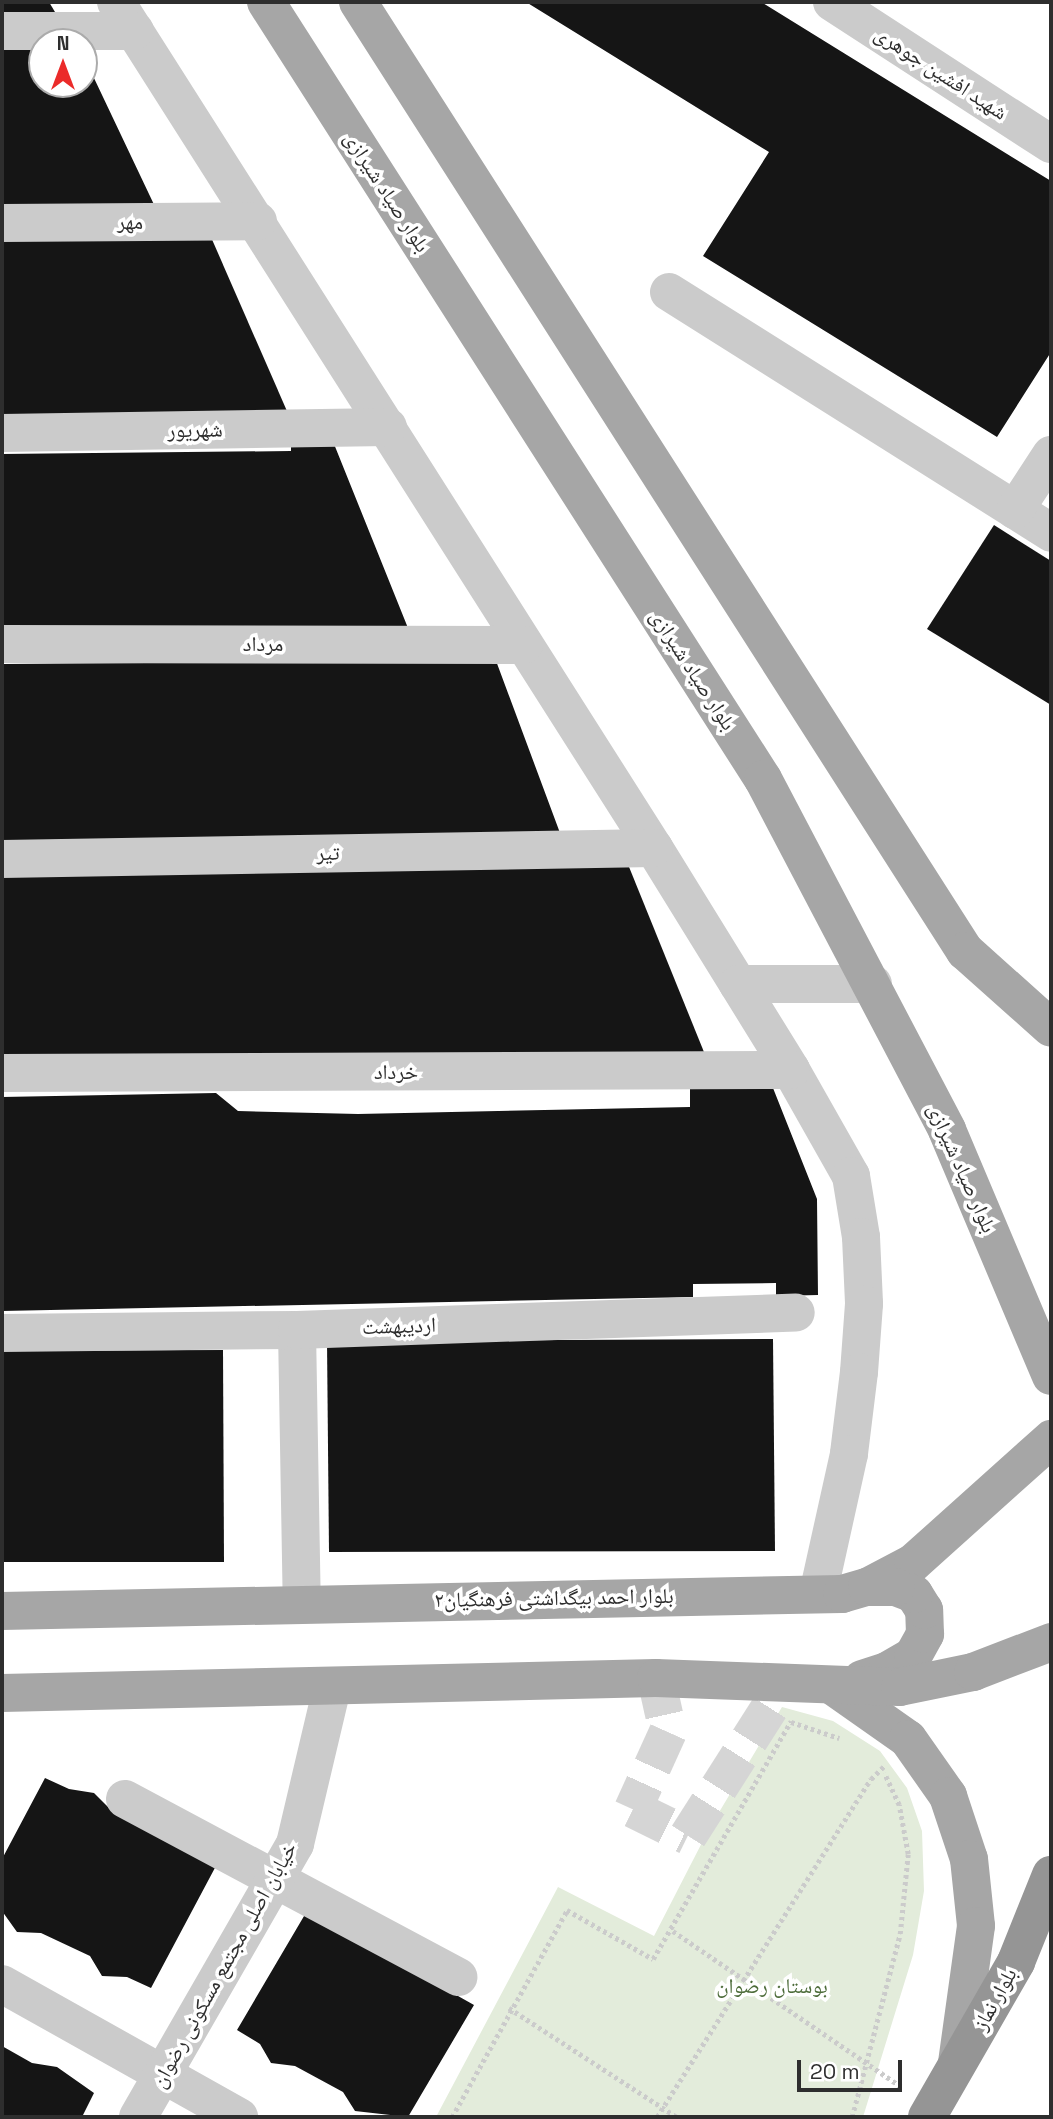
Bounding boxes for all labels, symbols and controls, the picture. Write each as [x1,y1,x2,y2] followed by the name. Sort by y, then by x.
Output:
[870,21,1012,125] street label: شهید افشین جوهری
[28,28,98,98] north arrow
[57,31,69,56] text: N
[339,127,435,257] street label: بلوار صیاد شیرازی
[117,209,143,235] street label: مهر
[167,417,223,443] street label: شهریور
[645,605,741,735] street label: بلوار صیاد شیرازی
[243,631,283,657] street label: مرداد
[316,840,340,866] street label: تیر
[374,1059,418,1085] street label: خرداد
[922,1100,1002,1236] street label: بلوار صیاد شیرازی
[361,1312,437,1340] street label: اردیبهشت
[434,1583,674,1613] street label: بلوار احمد بیگداشتی فرهنگیان۲
[146,1838,302,2092] street label: خیابان اصلی مجتمع مسکونی رضوان
[968,1964,1022,2034] street label: بلوار نماز
[716,1973,828,1999] park label: بوستان رضوان
[801,2046,906,2090] scale bar
[810,2058,860,2085] text: 20 m

